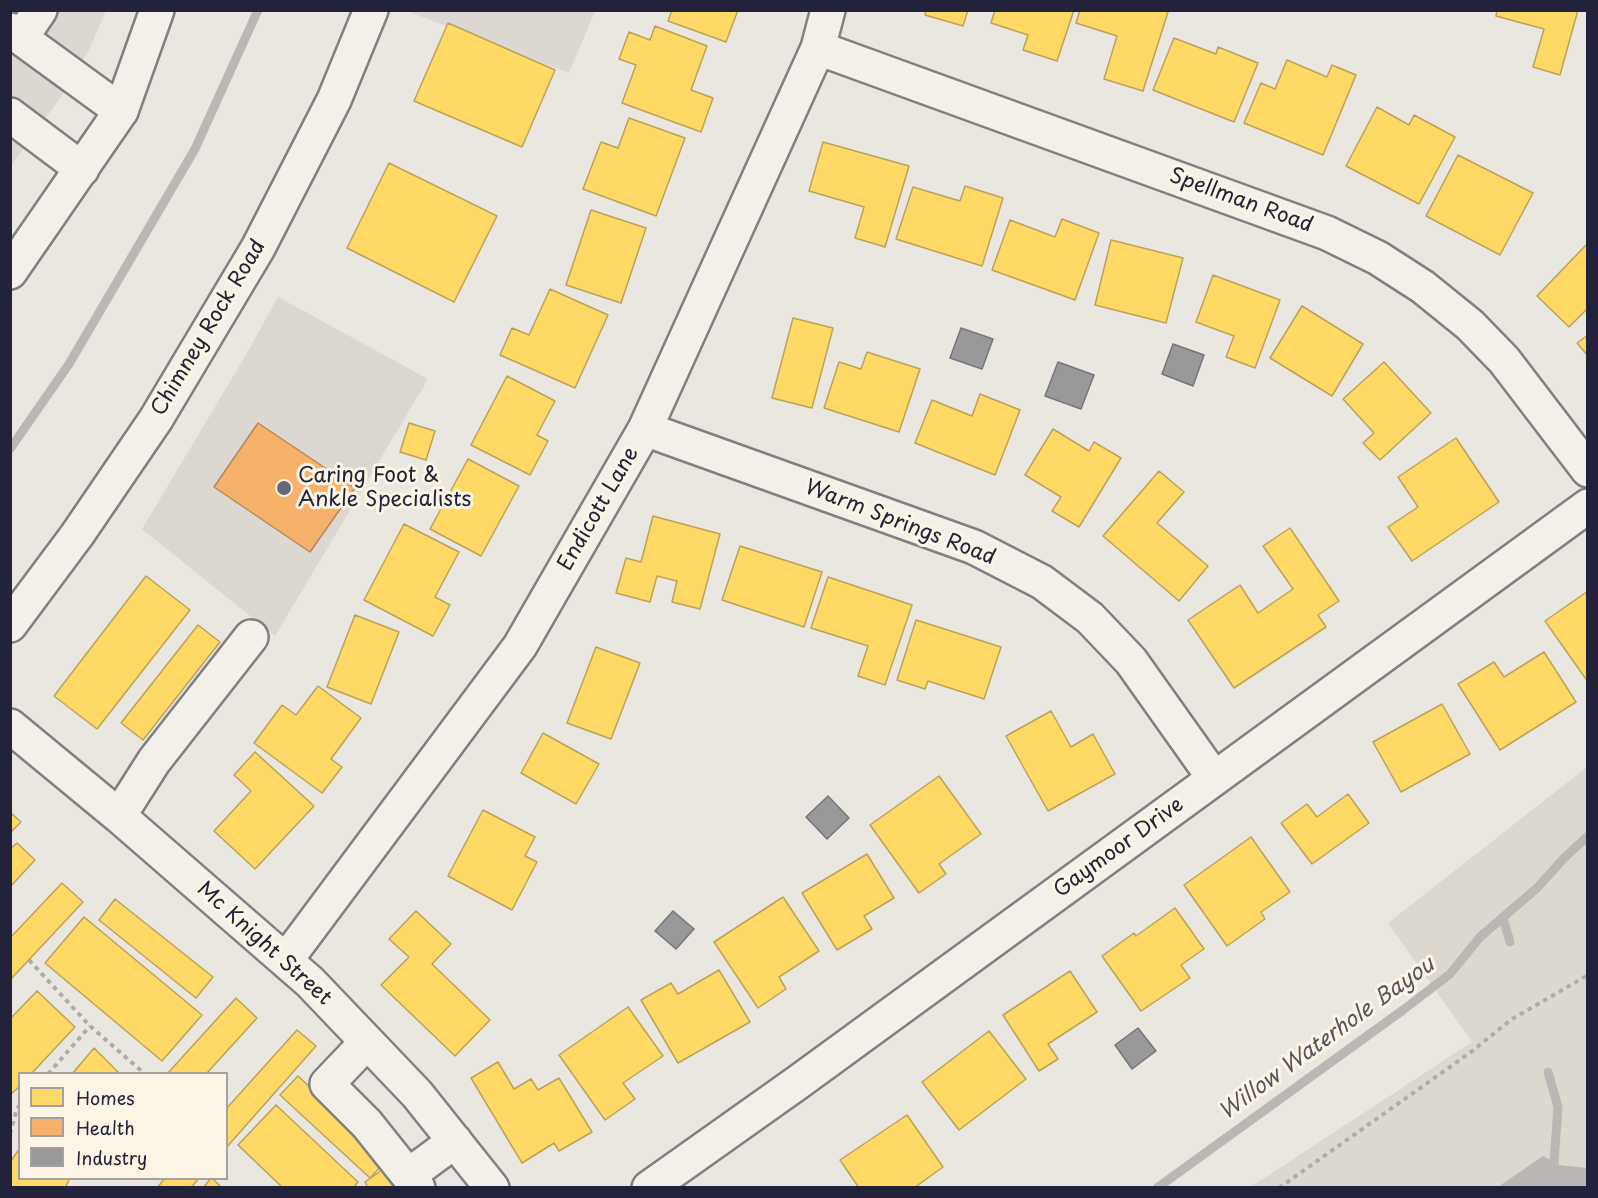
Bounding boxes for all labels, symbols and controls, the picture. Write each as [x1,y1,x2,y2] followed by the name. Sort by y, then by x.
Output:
[1166,163,1316,239] street label: Spellman Road
[147,235,271,421] street label: Chimney Rock Road
[553,443,645,575] street label: Endicott Lane
[298,463,471,513] place label: Caring Foot & Ankle Specialists
[801,475,999,571] street label: Warm Springs Road
[275,479,293,497] marker: Caring Foot & Ankle Specialists
[1049,793,1189,903] street label: Gaymoor Drive
[192,877,336,1011] street label: Mc Knight Street
[1214,952,1440,1126] water label: Willow Waterhole Bayou
[18,1072,228,1180] legend
[76,1084,134,1111] text: Homes
[76,1114,135,1141] text: Health
[76,1144,147,1171] text: Industry

